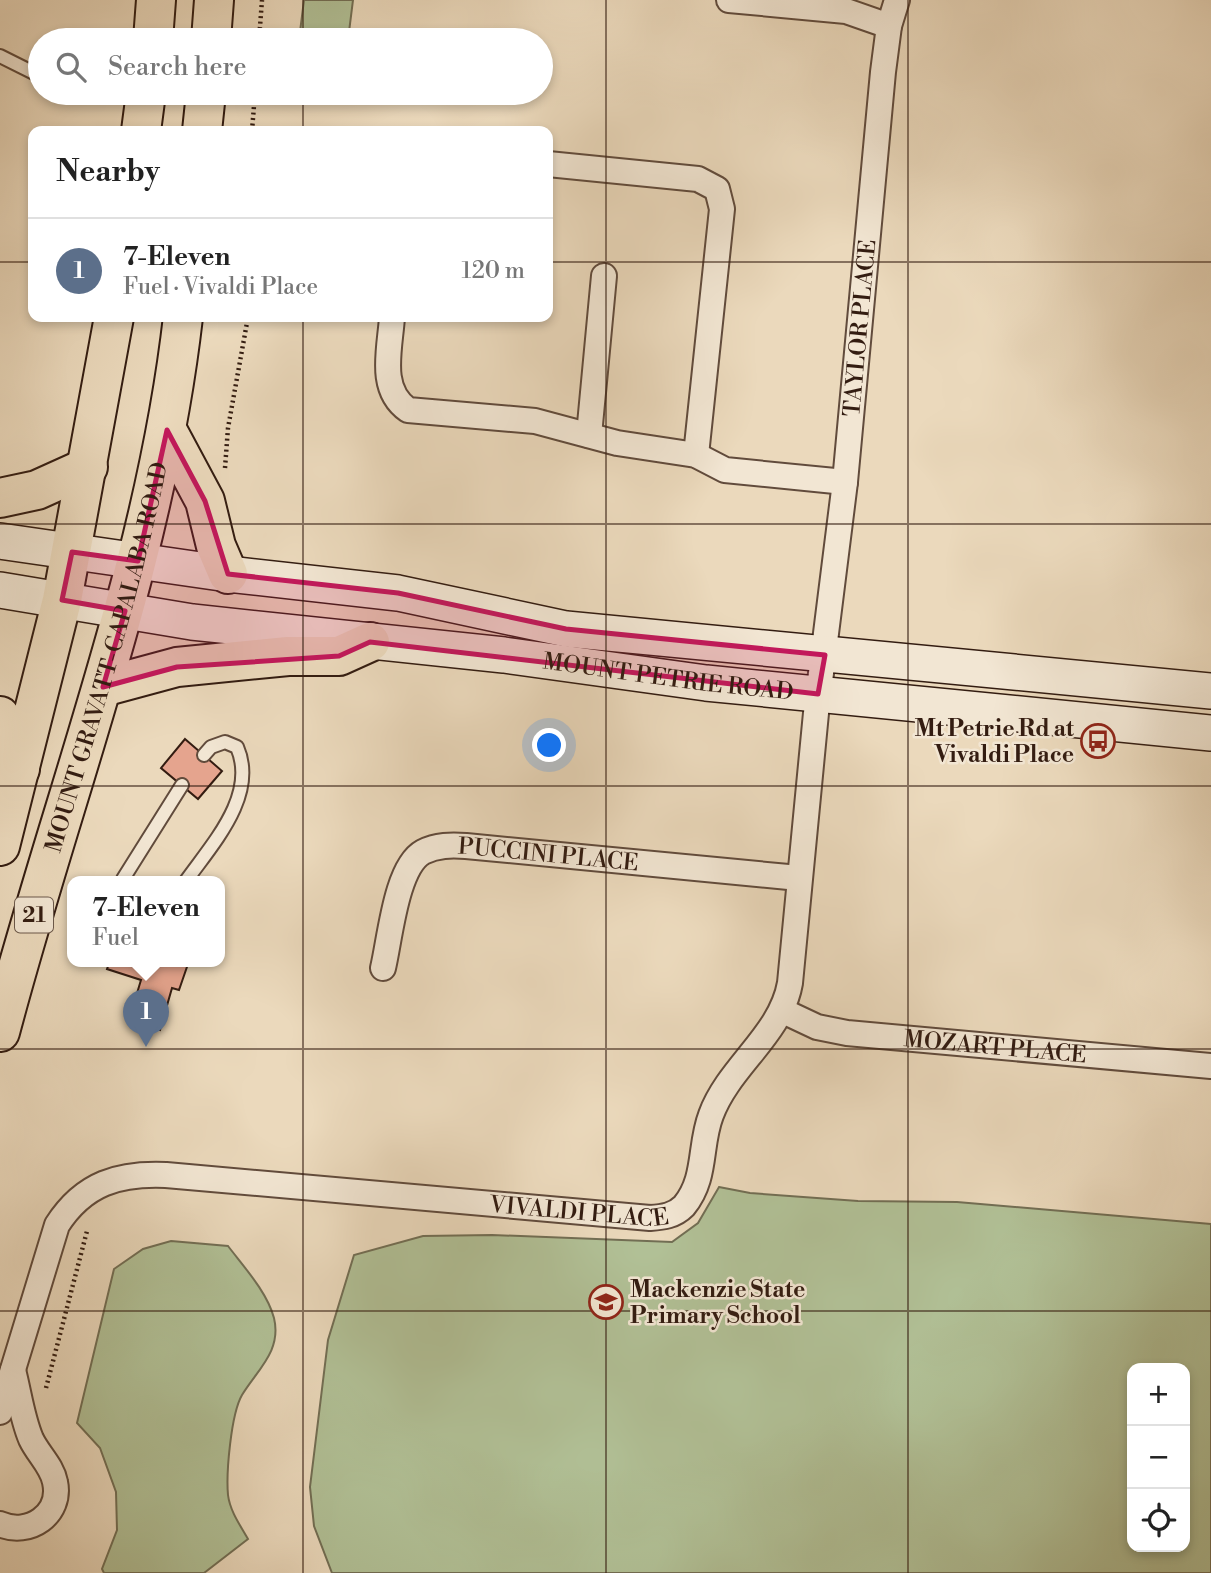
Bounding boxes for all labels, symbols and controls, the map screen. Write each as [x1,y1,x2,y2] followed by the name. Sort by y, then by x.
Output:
[28,28,553,105] search box
[52,48,90,86] icon: search
[108,51,247,83] text: Search here
[56,153,160,191] text: Nearby
[838,238,882,418] street label: TAYLOR PLACE
[123,241,230,273] text: 7-Eleven
[73,257,85,285] text: 1
[461,257,525,285] text: 120 m
[123,273,318,301] text: Fuel · Vivaldi Place
[40,459,174,856] street label: MOUNT GRAVATT-CAPALABA ROAD
[541,648,795,707] street label: MOUNT PETRIE ROAD
[914,715,1075,769] place label: Mt Petrie Rd at Vivaldi Place
[1079,722,1117,760] bus stop icon: Mt Petrie Rd at Vivaldi Place
[532,728,566,762] your location
[457,833,640,878] street label: PUCCINI PLACE
[67,876,225,967] popup
[92,892,200,924] text: 7-Eleven
[15,898,53,932] road number: 21
[92,924,139,952] text: Fuel
[123,989,169,1047] pin: 1
[902,1025,1088,1070] street label: MOZART PLACE
[487,1191,671,1233] street label: VIVALDI PLACE
[630,1276,805,1330] place label: Mackenzie State Primary School
[587,1283,625,1321] school or university icon: Mackenzie State Primary School
[1127,1363,1190,1552] map controls
[1127,1363,1190,1426] button: +
[1127,1426,1190,1489] button: −
[1127,1489,1190,1552] button: locate

